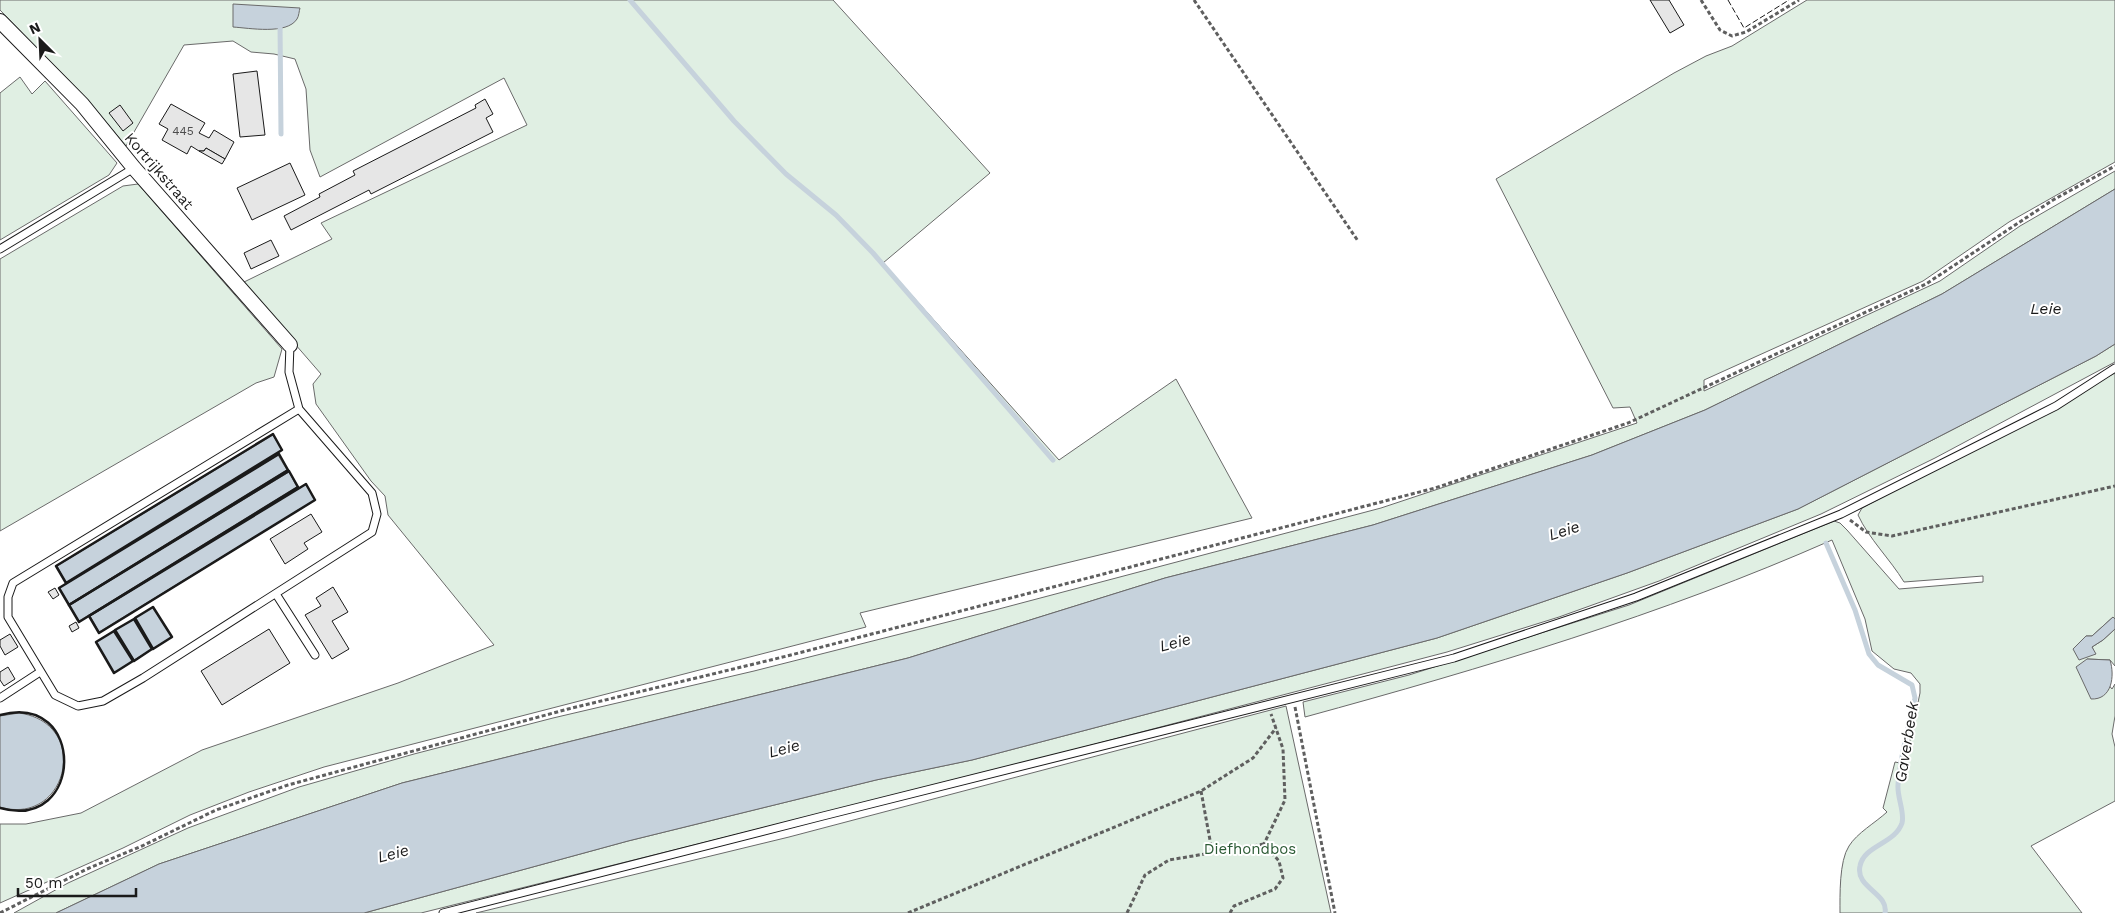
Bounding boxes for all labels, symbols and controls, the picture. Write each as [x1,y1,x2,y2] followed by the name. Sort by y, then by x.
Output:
[15,15,65,65] north arrow
[27,19,43,38] text: N
[172,124,194,138] house number: 445
[121,129,198,214] street label: Kortrijkstraat
[2030,299,2062,318] water label: Leie
[1546,517,1582,544] water label: Leie
[1157,629,1193,656] water label: Leie
[1891,699,1922,784] water label: Gaverbeek
[766,735,802,762] water label: Leie
[375,840,411,867] water label: Leie
[1204,840,1296,858] park label: Diefhondbos
[18,866,135,898] scale bar
[25,874,62,892] text: 50 m

